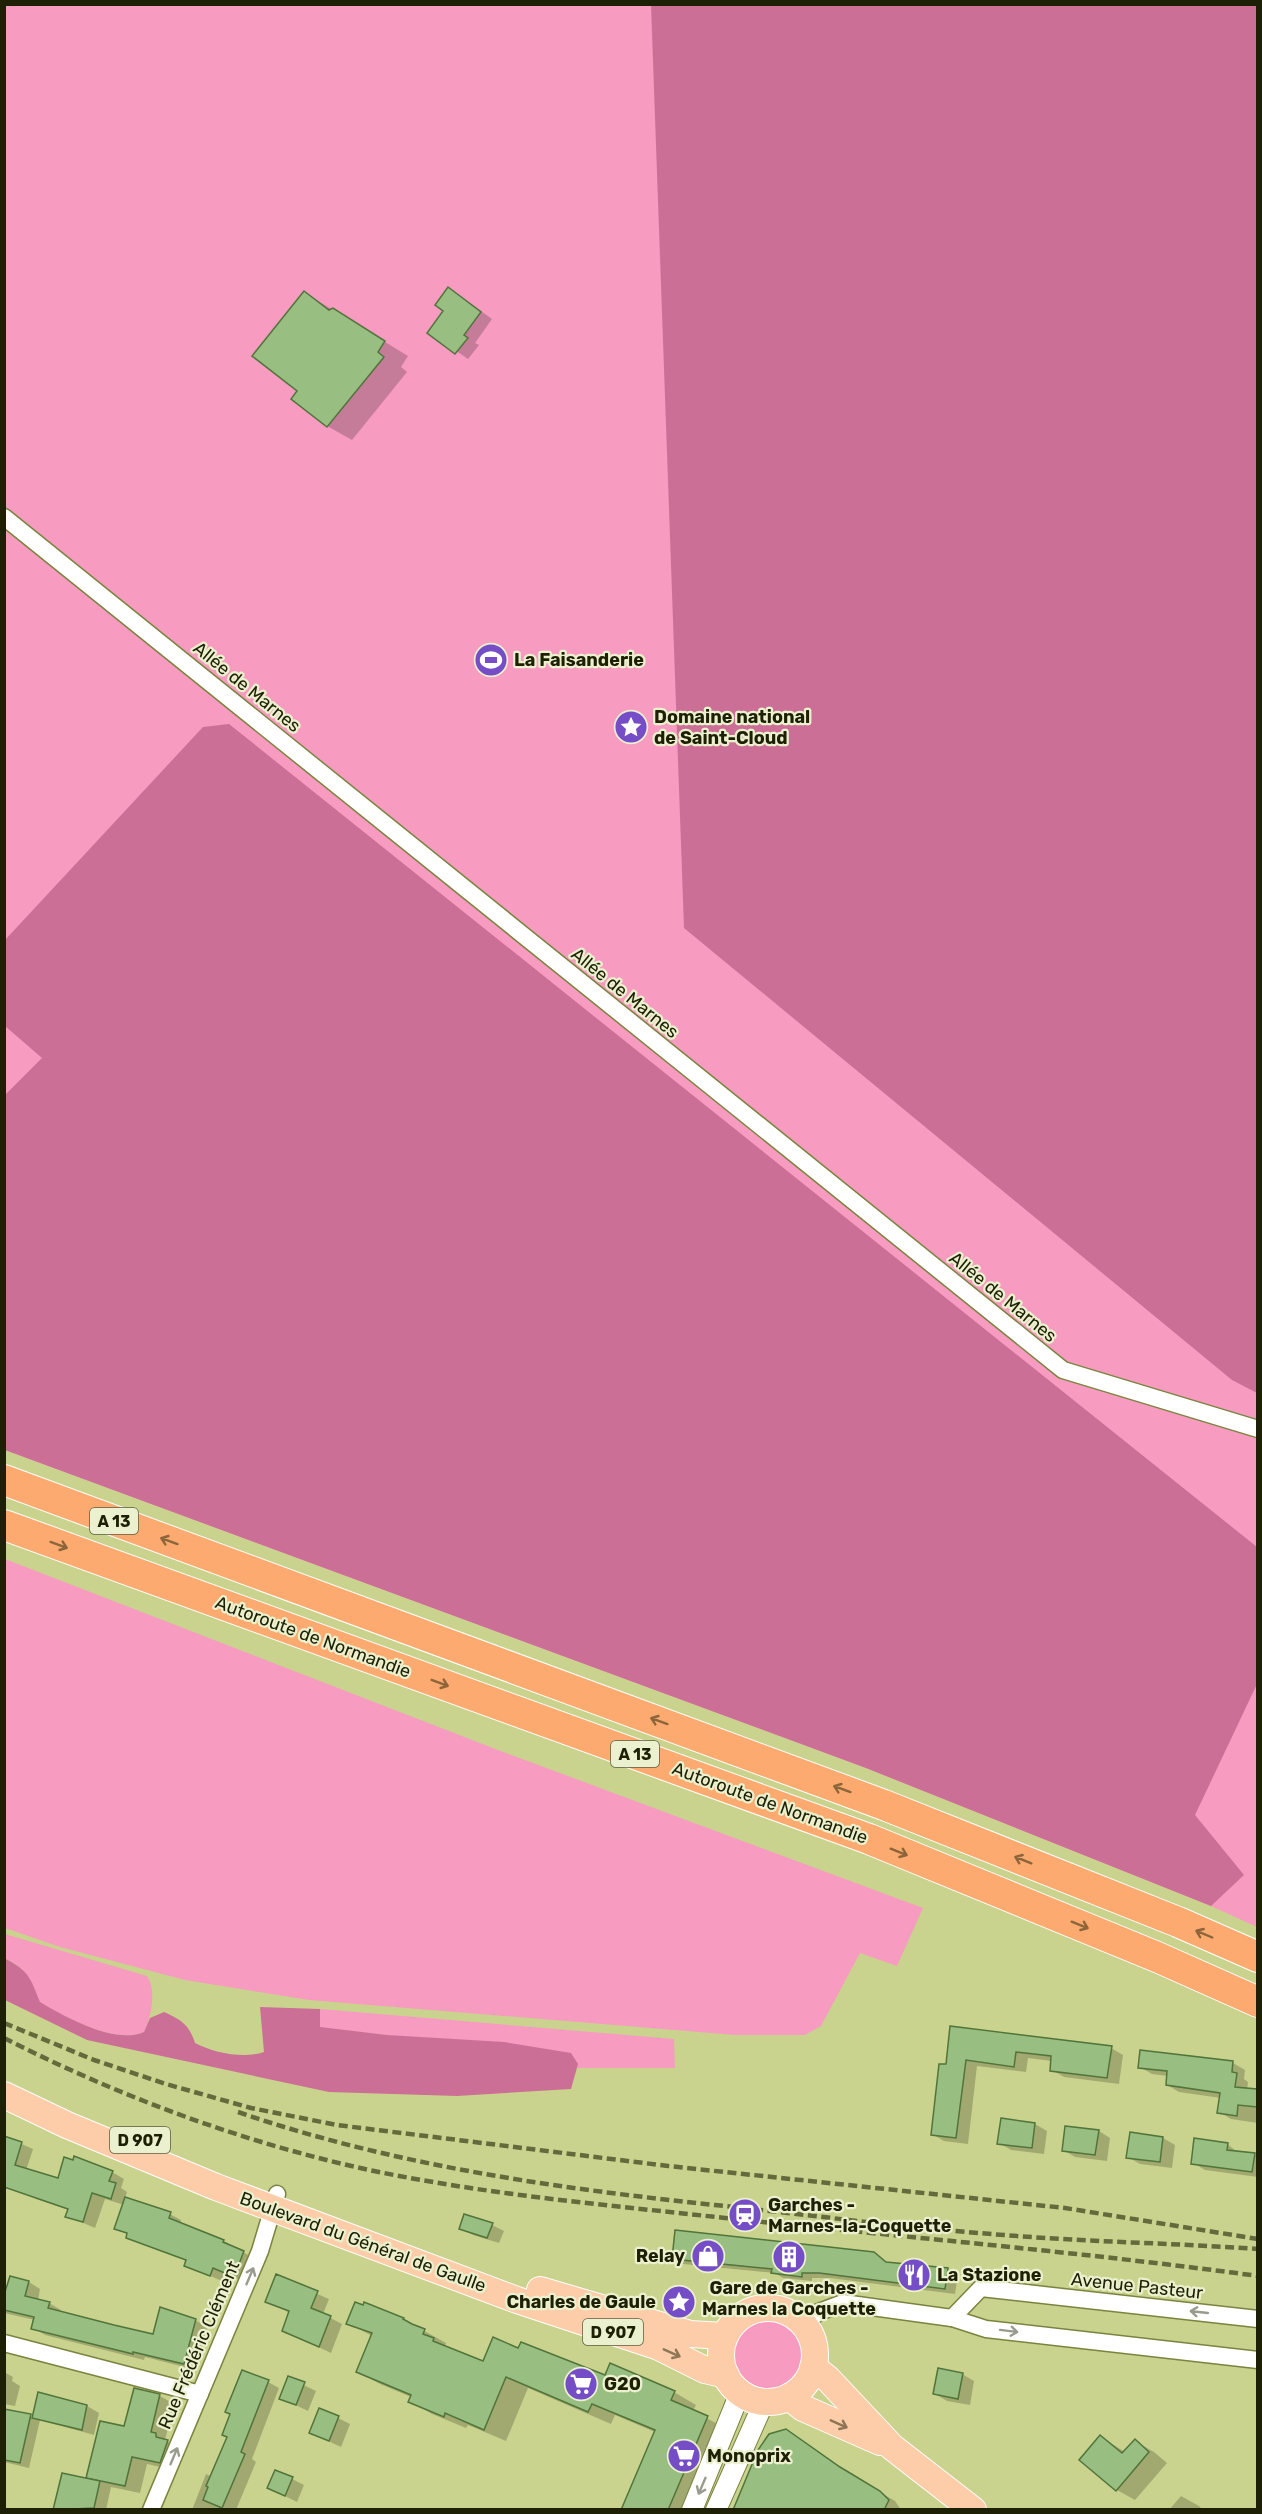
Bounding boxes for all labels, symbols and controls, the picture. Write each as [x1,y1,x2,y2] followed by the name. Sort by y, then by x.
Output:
[189,637,305,737] street label: Allée de Marnes
[473,642,509,678] sports icon: La Faisanderie
[514,649,644,671] place label: La Faisanderie
[654,706,810,749] place label: Domaine national de Saint-Cloud
[613,709,649,745] place icon: Domaine national de Saint-Cloud
[567,943,683,1043] street label: Allée de Marnes
[945,1247,1061,1347] street label: Allée de Marnes
[90,1508,138,1534] road number: A 13
[160,1534,179,1545] one-way arrow
[50,1540,68,1551] one-way arrow
[212,1591,414,1683] street label: Autoroute de Normandie
[430,1678,449,1689] one-way arrow
[650,1715,669,1726] one-way arrow
[611,1741,659,1767] road number: A 13
[669,1757,871,1849] street label: Autoroute de Normandie
[833,1783,852,1794] one-way arrow
[889,1847,908,1858] one-way arrow
[1014,1854,1033,1865] one-way arrow
[1070,1920,1088,1931] one-way arrow
[1195,1927,1213,1939] one-way arrow
[110,2127,170,2153] road number: D 907
[237,2187,489,2297] street label: Boulevard du Général de Gaulle
[768,2194,952,2237] place label: Garches - Marnes-la-Coquette
[727,2197,763,2233] station icon: Garches - Marnes-la-Coquette
[690,2238,726,2274] shop icon: Relay
[771,2239,807,2275] building icon: Gare de Garches - Marnes la Coquette
[636,2245,685,2267] place label: Relay
[154,2257,244,2433] street label: Rue Frédéric Clément
[896,2257,932,2293] restaurant icon: La Stazione
[937,2264,1042,2286] place label: La Stazione
[245,2267,256,2286] one-way arrow
[1070,2268,1204,2304] street label: Avenue Pasteur
[702,2277,876,2320] place label: Gare de Garches - Marnes la Coquette
[661,2284,697,2320] place icon: Charles de Gaule
[506,2291,656,2313] place label: Charles de Gaule
[1190,2306,1210,2317] one-way arrow
[583,2319,643,2345] road number: D 907
[999,2326,1019,2337] one-way arrow
[662,2348,681,2359] one-way arrow
[563,2366,599,2402] supermarket icon: G20
[604,2373,641,2395] place label: G20
[830,2419,848,2430] one-way arrow
[666,2438,702,2474] supermarket icon: Monoprix
[707,2445,791,2467] place label: Monoprix
[169,2447,180,2465] one-way arrow
[696,2476,707,2495] one-way arrow

